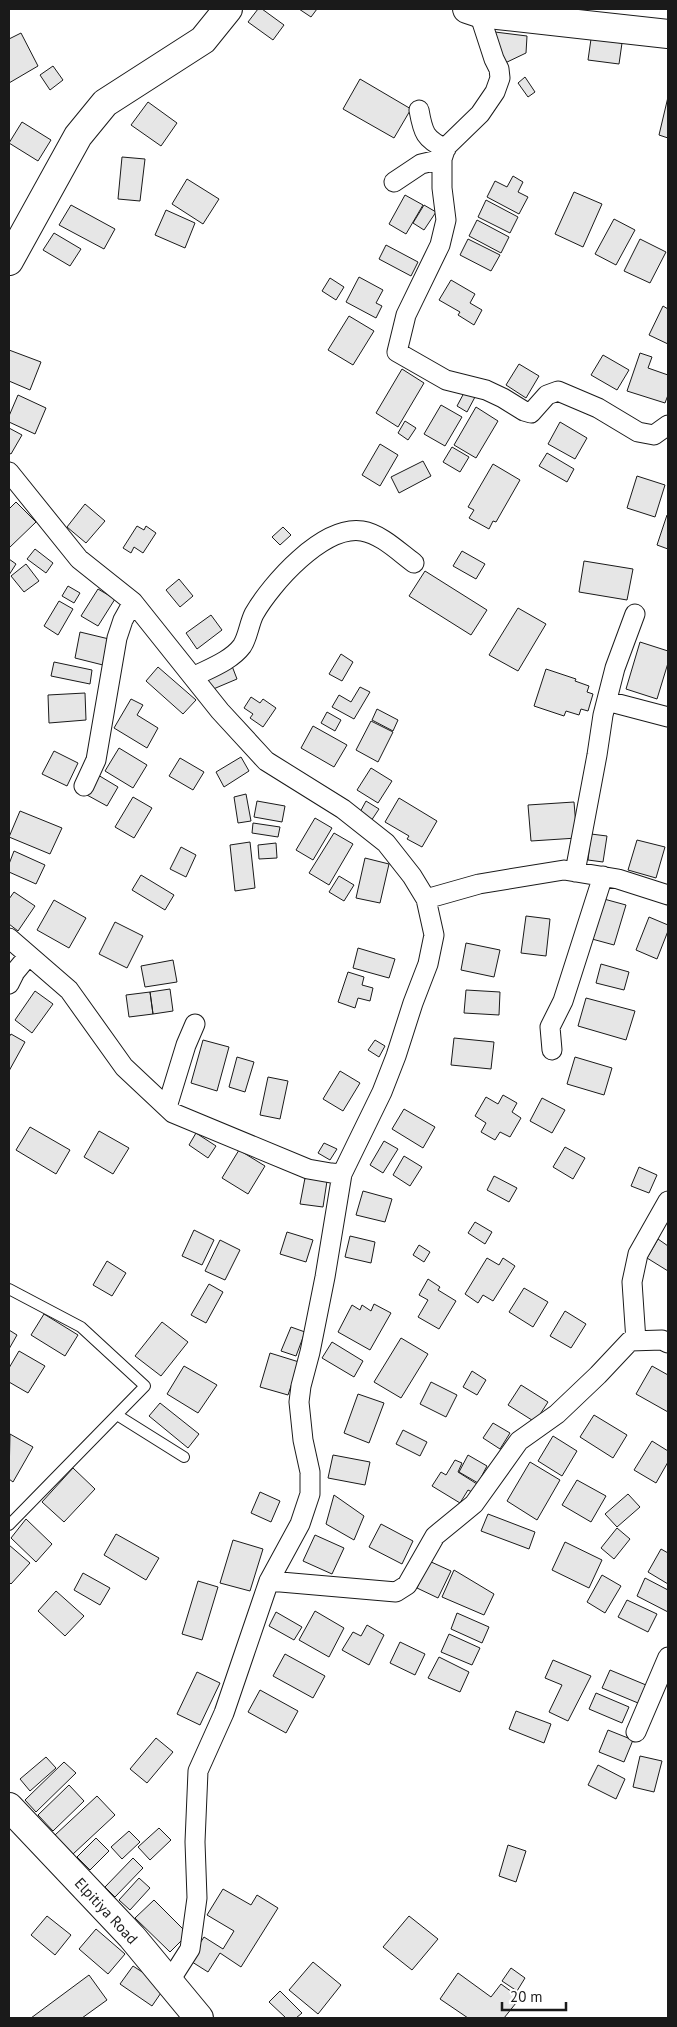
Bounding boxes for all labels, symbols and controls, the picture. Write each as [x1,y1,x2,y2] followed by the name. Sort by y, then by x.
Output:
[71,1874,142,1948] street label: Elpitiya Road
[502,1980,566,2012] scale bar
[510,1987,543,2006] text: 20 m

